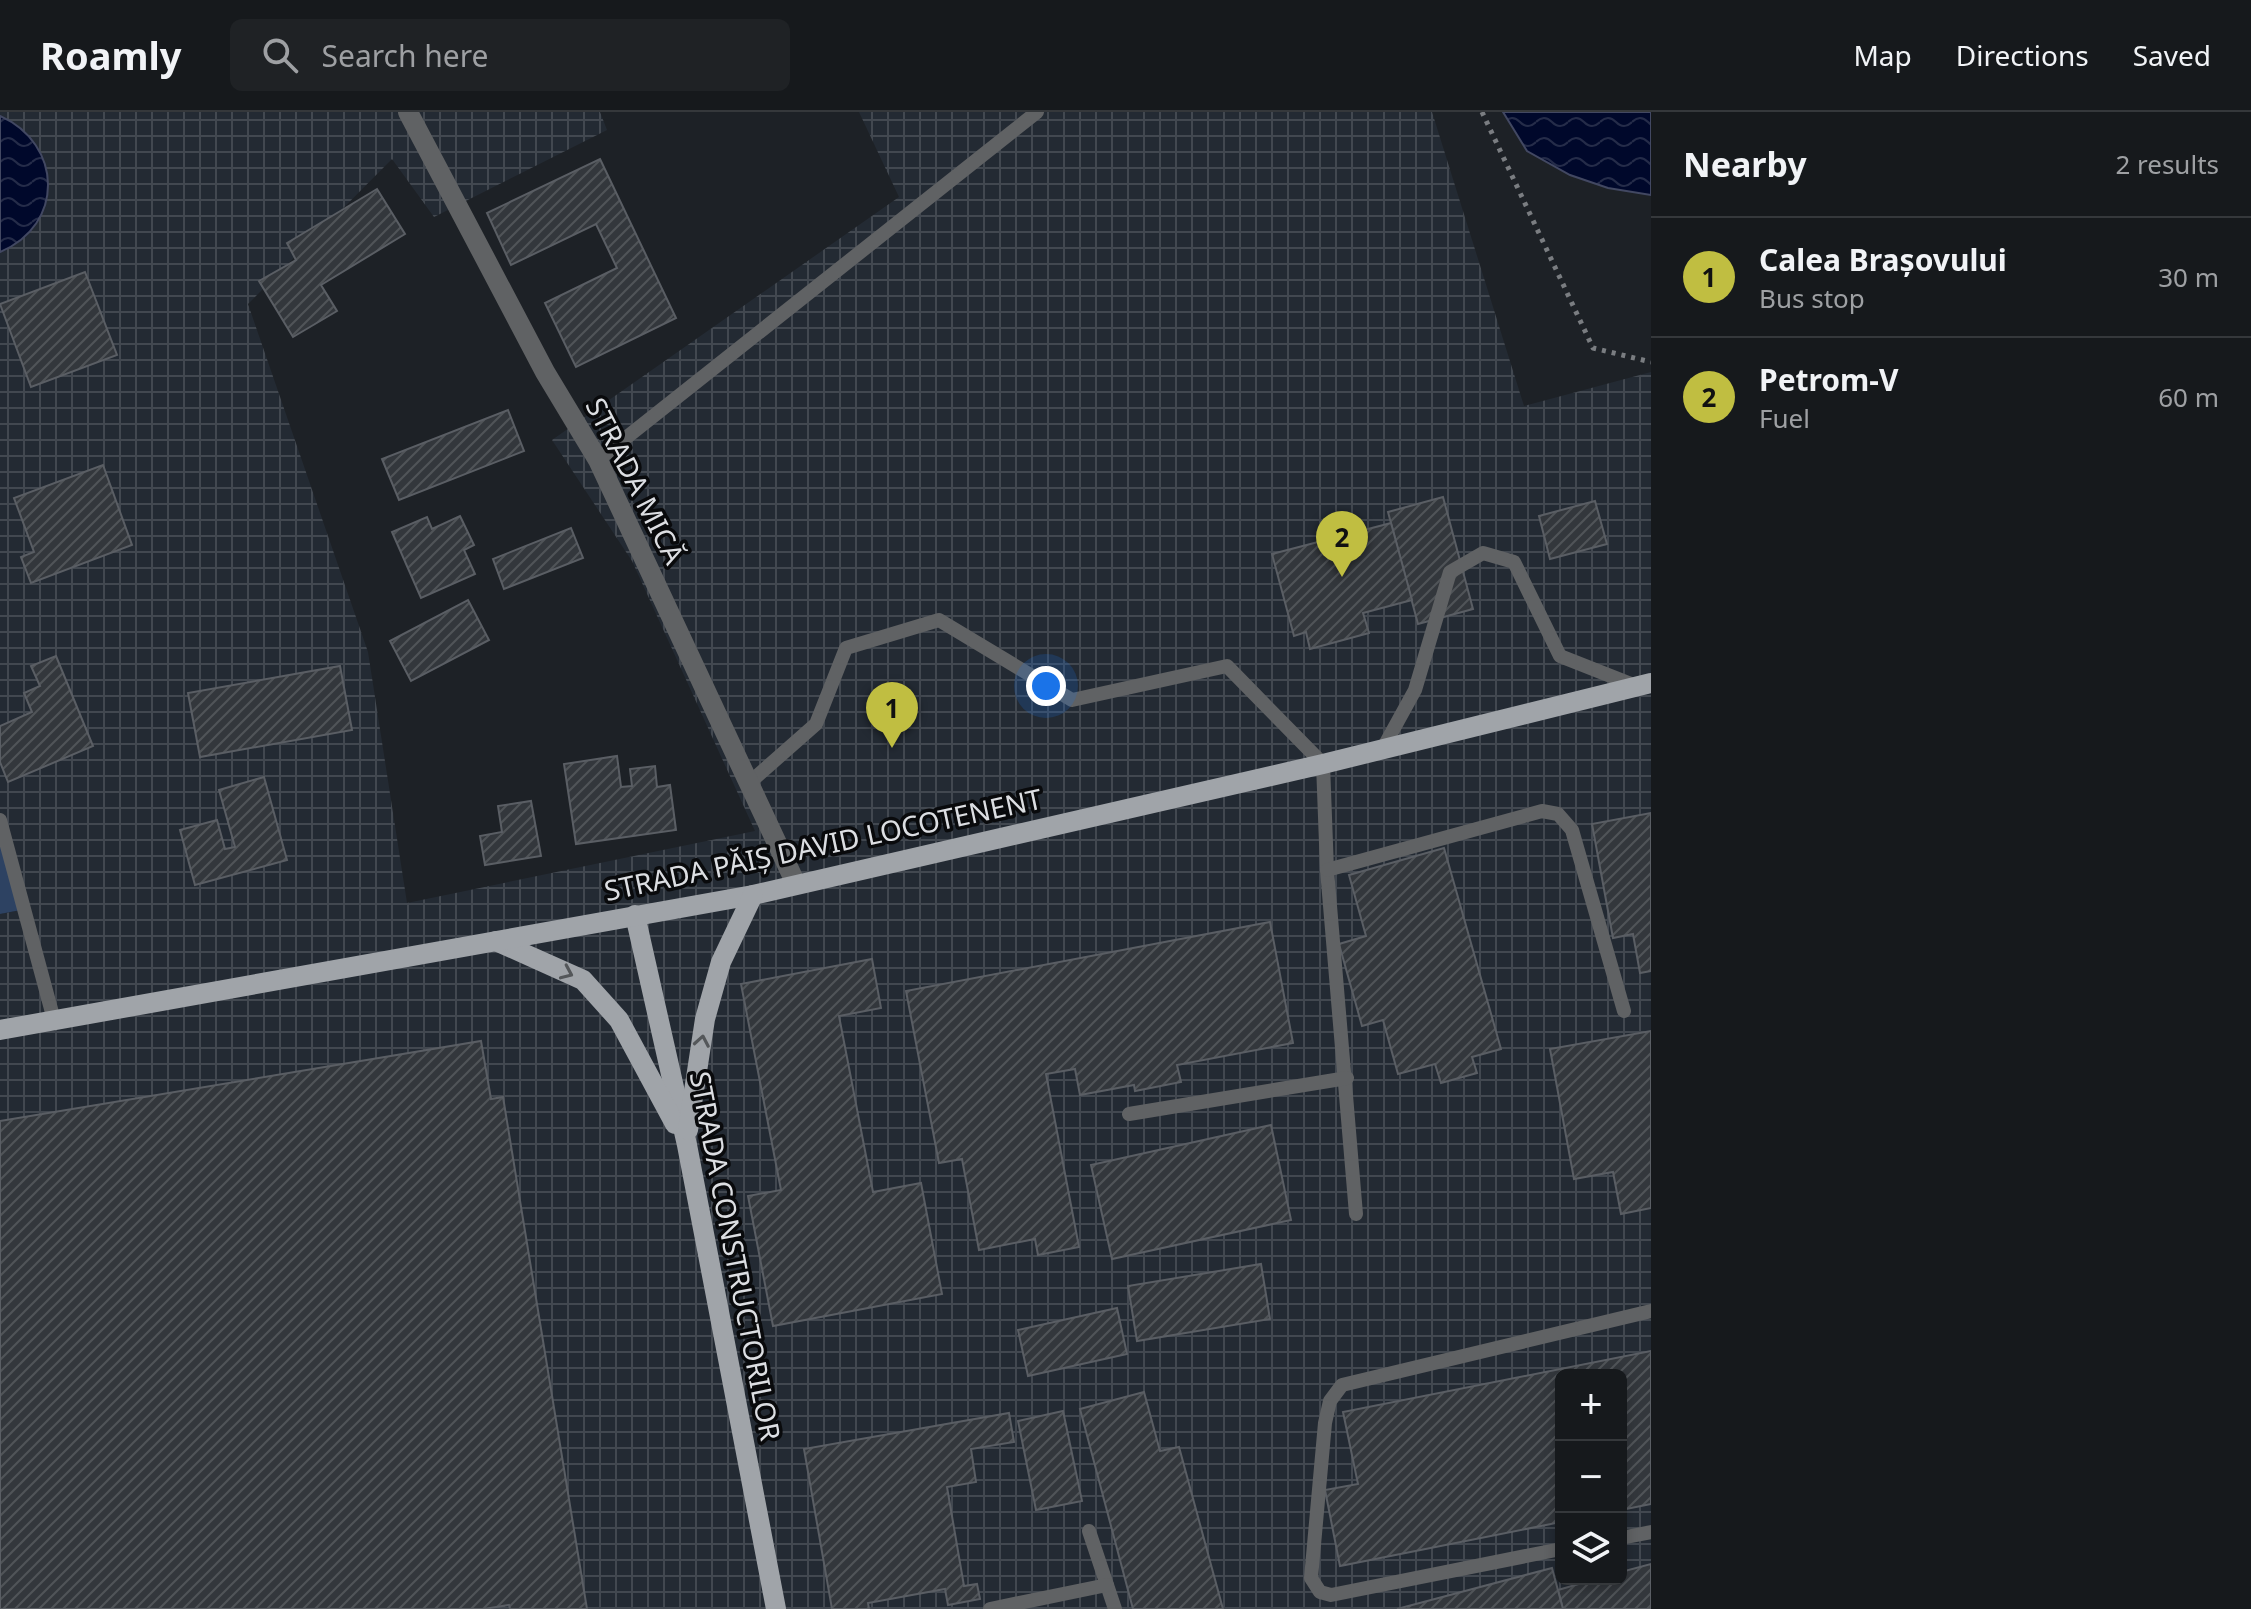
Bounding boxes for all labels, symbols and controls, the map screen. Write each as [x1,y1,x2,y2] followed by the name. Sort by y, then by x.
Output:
[230,19,790,91] search box
[40,29,182,81] text: Roamly
[258,33,302,77] icon: search
[322,35,488,76] text: Search here
[1853,36,1912,74] text: Map
[1956,36,2089,74] text: Directions
[2133,36,2211,74] text: Saved
[1683,141,1807,187] text: Nearby
[2115,146,2219,182] text: 2 results
[1759,239,2007,280] text: Calea Brașovului
[1702,259,1716,295] text: 1
[2158,259,2219,295] text: 30 m
[1759,280,1865,316] text: Bus stop
[1759,359,1898,400] text: Petrom-V
[1702,379,1716,415] text: 2
[2158,379,2219,415] text: 60 m
[578,391,694,570] street label: STRADA MICĂ
[1759,400,1810,436] text: Fuel
[1316,511,1368,577] pin: 2
[1026,666,1066,706] your location
[866,682,918,748] pin: 1
[600,779,1046,909] street label: STRADA PĂIȘ DAVID LOCOTENENT
[559,963,574,979] one-way arrow
[692,1034,709,1047] one-way arrow
[682,1068,790,1444] street label: STRADA CONSTRUCTORILOR
[1555,1369,1627,1585] map controls
[1555,1369,1627,1441] button: +
[1555,1441,1627,1513] button: −
[1555,1513,1627,1585] button: layers

